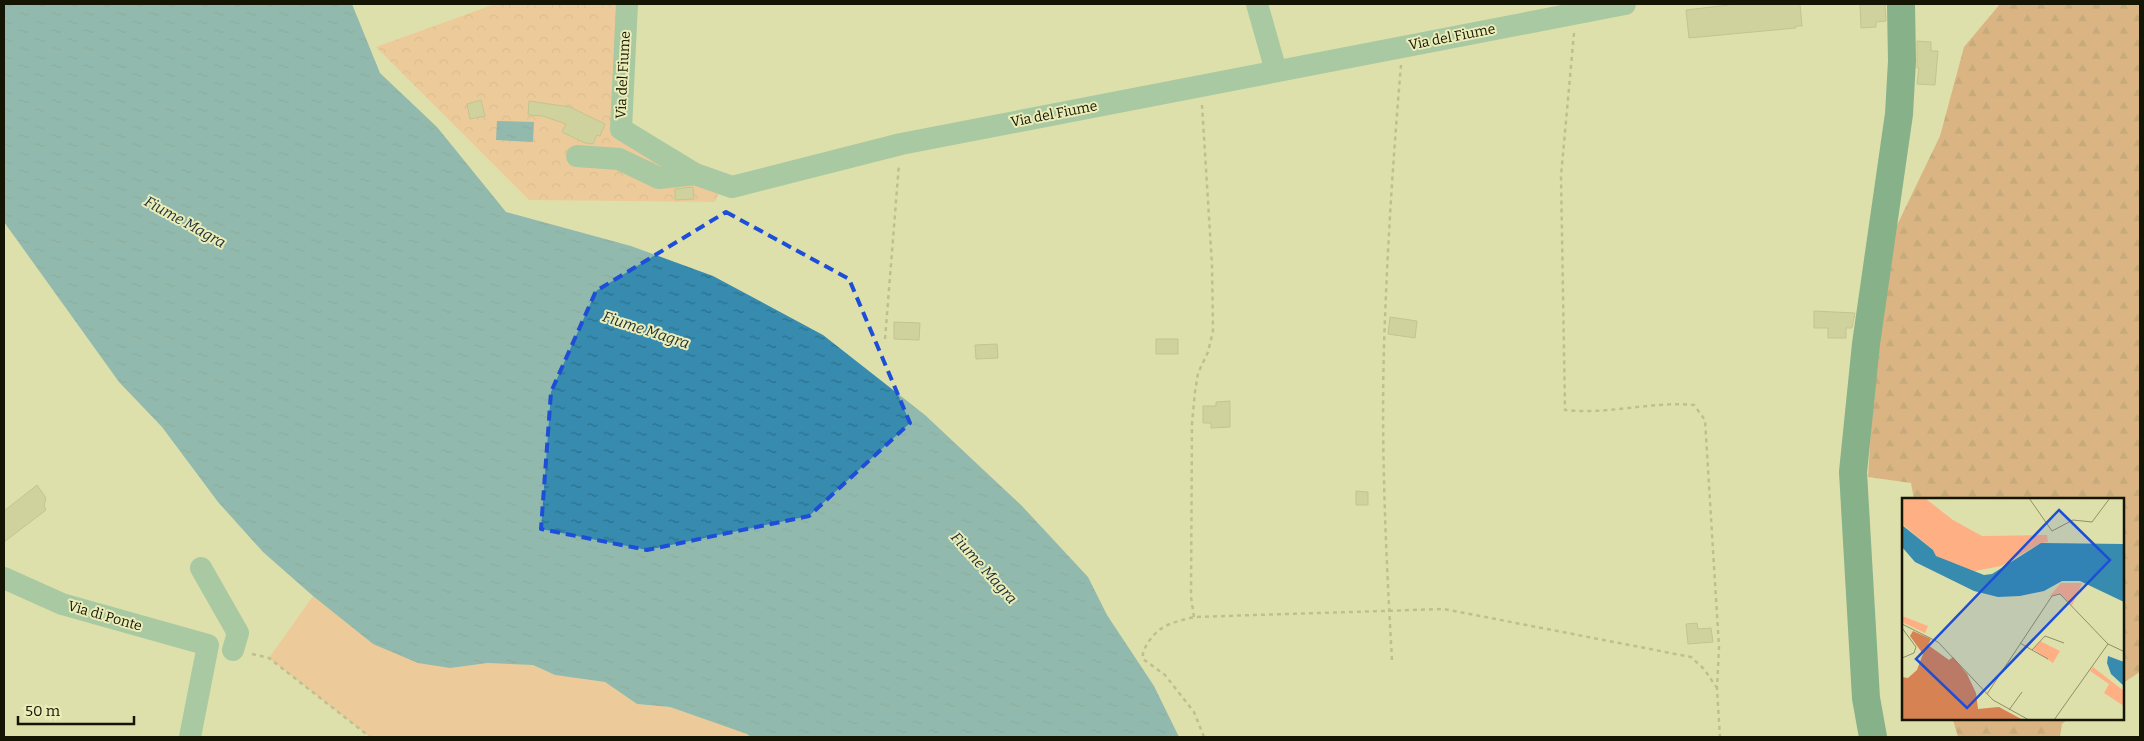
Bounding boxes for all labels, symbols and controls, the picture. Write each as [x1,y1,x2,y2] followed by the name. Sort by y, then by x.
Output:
[1407,20,1497,54] street label: Via del Fiume
[612,31,634,119] street label: Via del Fiume
[1009,97,1099,131] street label: Via del Fiume
[141,192,229,252] water label: Fiume Magra
[600,308,692,352] water label: Fiume Magra
[1902,498,2124,721] inset map
[947,528,1021,608] water label: Fiume Magra
[66,597,144,635] street label: Via di Ponte
[18,694,134,726] scale bar
[25,702,61,720] text: 50 m

